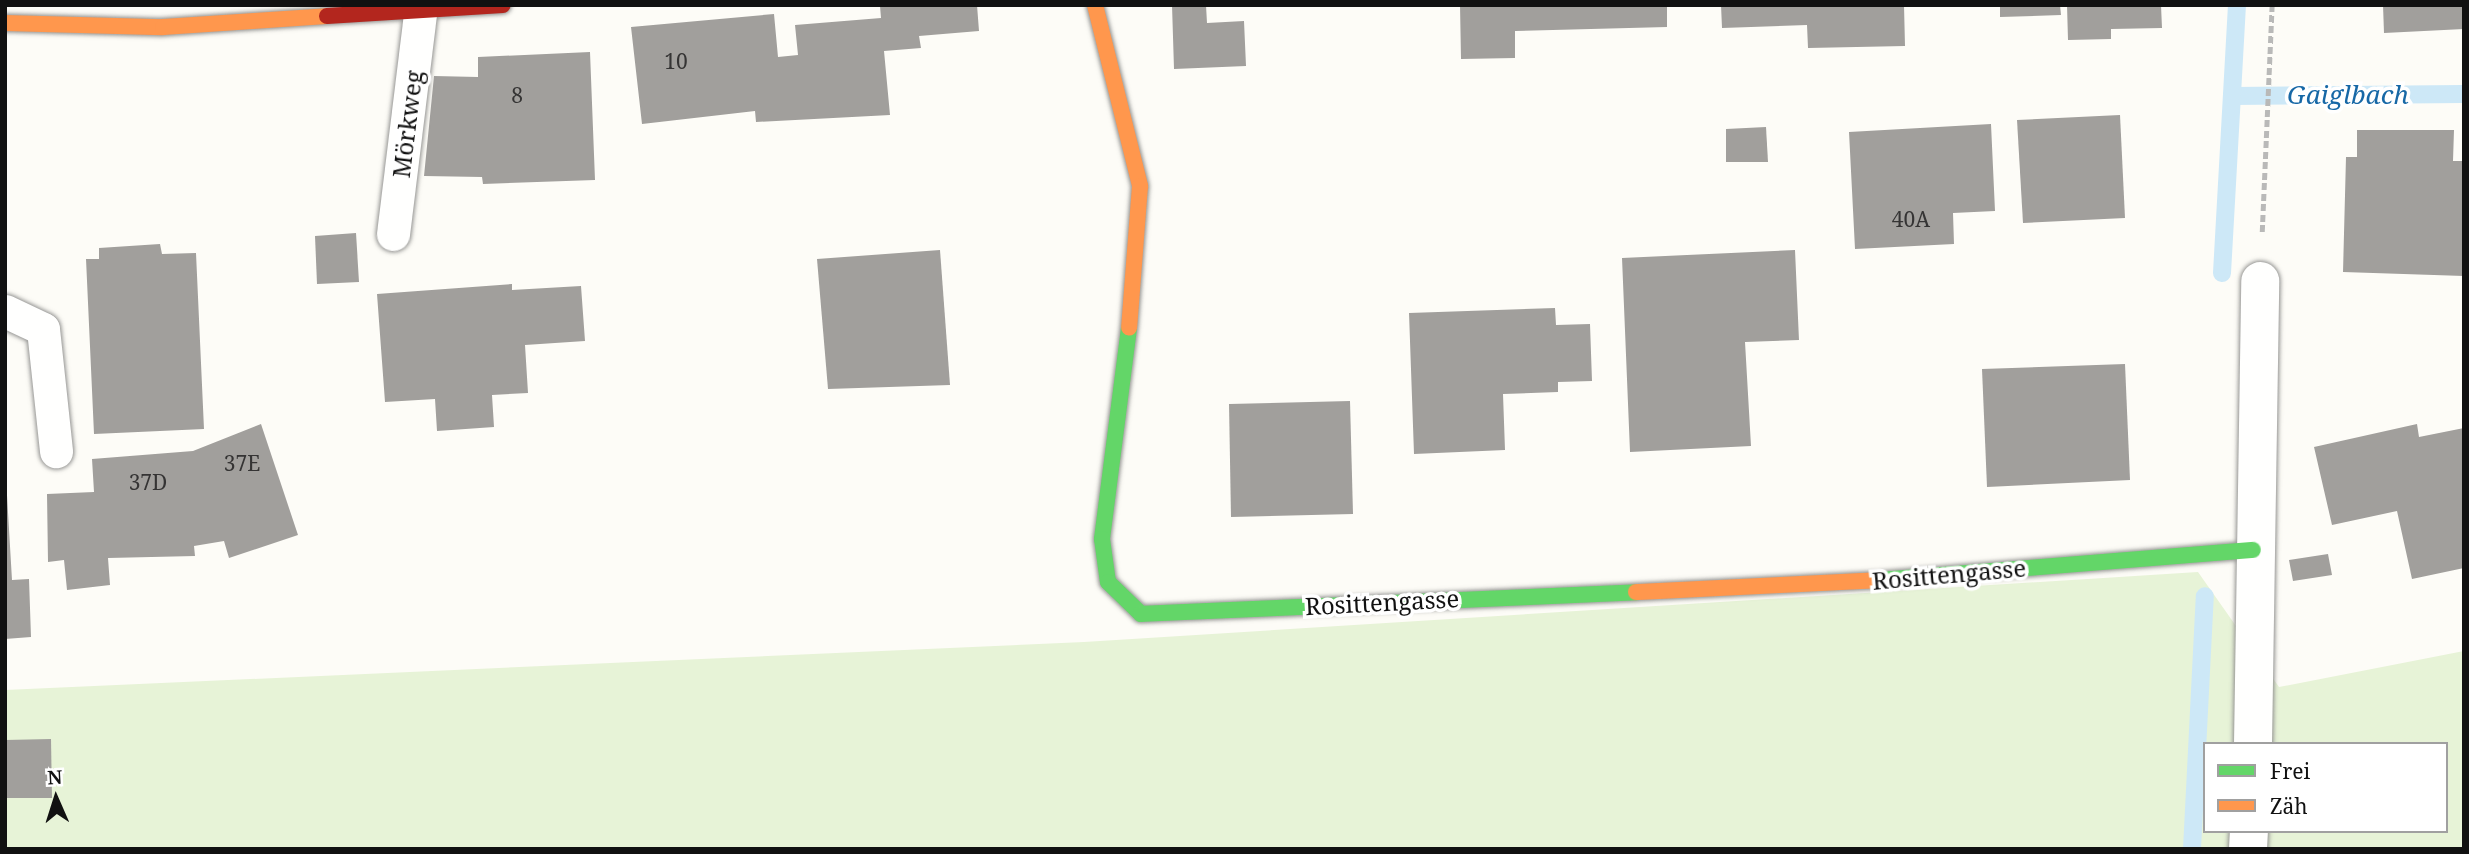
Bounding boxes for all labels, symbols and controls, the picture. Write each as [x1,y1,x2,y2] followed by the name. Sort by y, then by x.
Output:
[664,48,688,74] house number: 10
[386,69,428,179] street label: Mörkweg
[2287,79,2409,111] water label: Gaiglbach
[511,82,523,108] house number: 8
[1892,206,1930,232] house number: 40A
[224,450,260,476] house number: 37E
[129,469,167,495] house number: 37D
[1871,553,2027,595] street label: Rosittengasse
[1304,584,1460,620] street label: Rosittengasse
[2203,742,2448,833] legend
[2270,757,2310,785] text: Frei
[21,763,91,833] north arrow
[47,764,63,790] text: N
[2270,792,2308,820] text: Zäh

